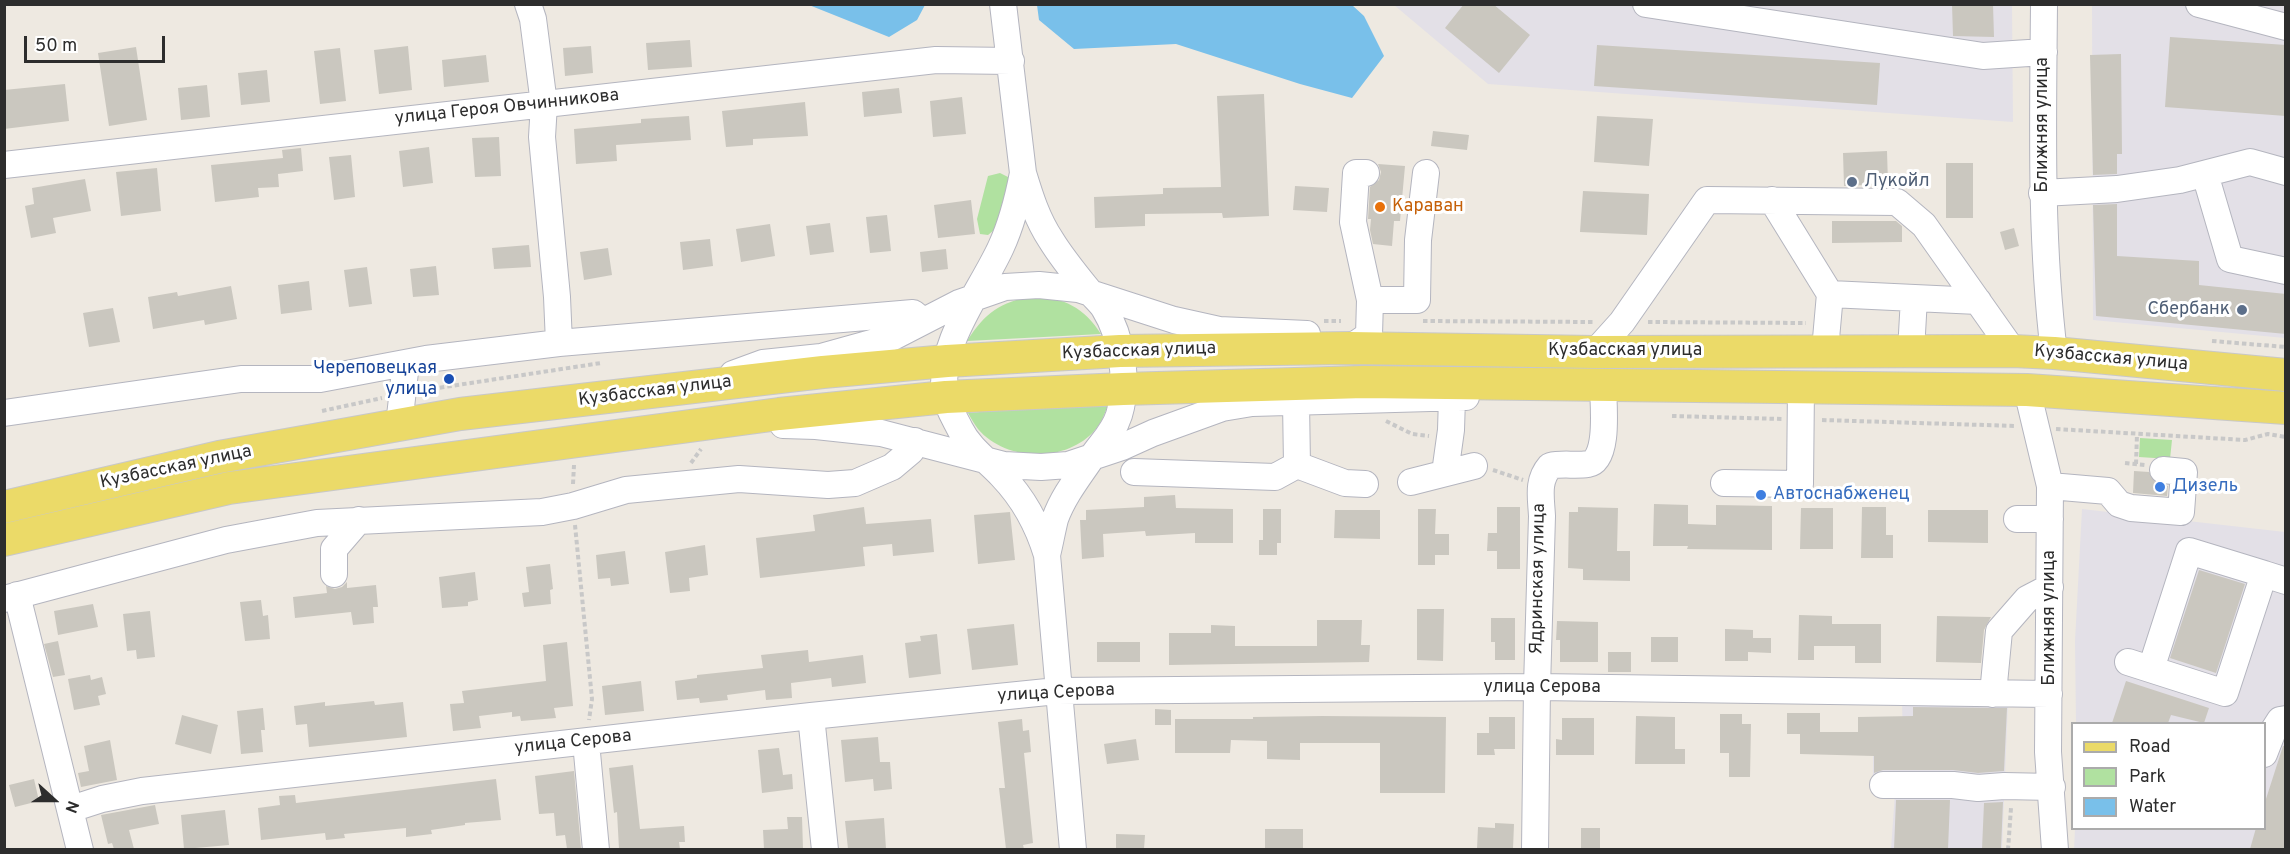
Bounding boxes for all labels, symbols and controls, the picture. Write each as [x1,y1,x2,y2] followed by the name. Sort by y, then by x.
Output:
[27,24,168,62] scale bar
[35,35,77,58] text: 50 m
[2032,57,2054,193] street label: Ближняя улица
[394,85,620,131] street label: улица Героя Овчинникова
[1864,171,1930,193] place label: Лукойл
[1845,175,1859,189] marker: Лукойл
[1392,196,1464,218] place label: Караван
[1373,200,1387,214] marker: Караван
[2147,299,2230,321] place label: Сбербанк
[2235,303,2249,317] marker: Сбербанк
[1062,339,1216,365] street label: Кузбасская улица
[1548,340,1702,362] street label: Кузбасская улица
[2033,342,2189,376] street label: Кузбасская улица
[313,358,437,400] place label: Череповецкая улица
[442,372,456,386] marker: Череповецкая улица
[577,372,733,412] street label: Кузбасская улица
[98,441,254,495] street label: Кузбасская улица
[2172,476,2238,498] place label: Дизель
[2153,480,2167,494] marker: Дизель
[1773,484,1910,506] place label: Автоснабженец
[1754,488,1768,502] marker: Автоснабженец
[1527,503,1551,655] street label: Ядринская улица
[2039,550,2061,686] street label: Ближняя улица
[1483,677,1601,699] street label: улица Серова
[997,680,1115,708] street label: улица Серова
[2071,722,2266,830] legend
[513,726,633,760] street label: улица Серова
[2129,736,2171,759] text: Road
[2129,766,2166,789] text: Park
[24,770,84,830] north arrow
[2129,796,2176,819] text: Water
[59,797,82,815] text: N

